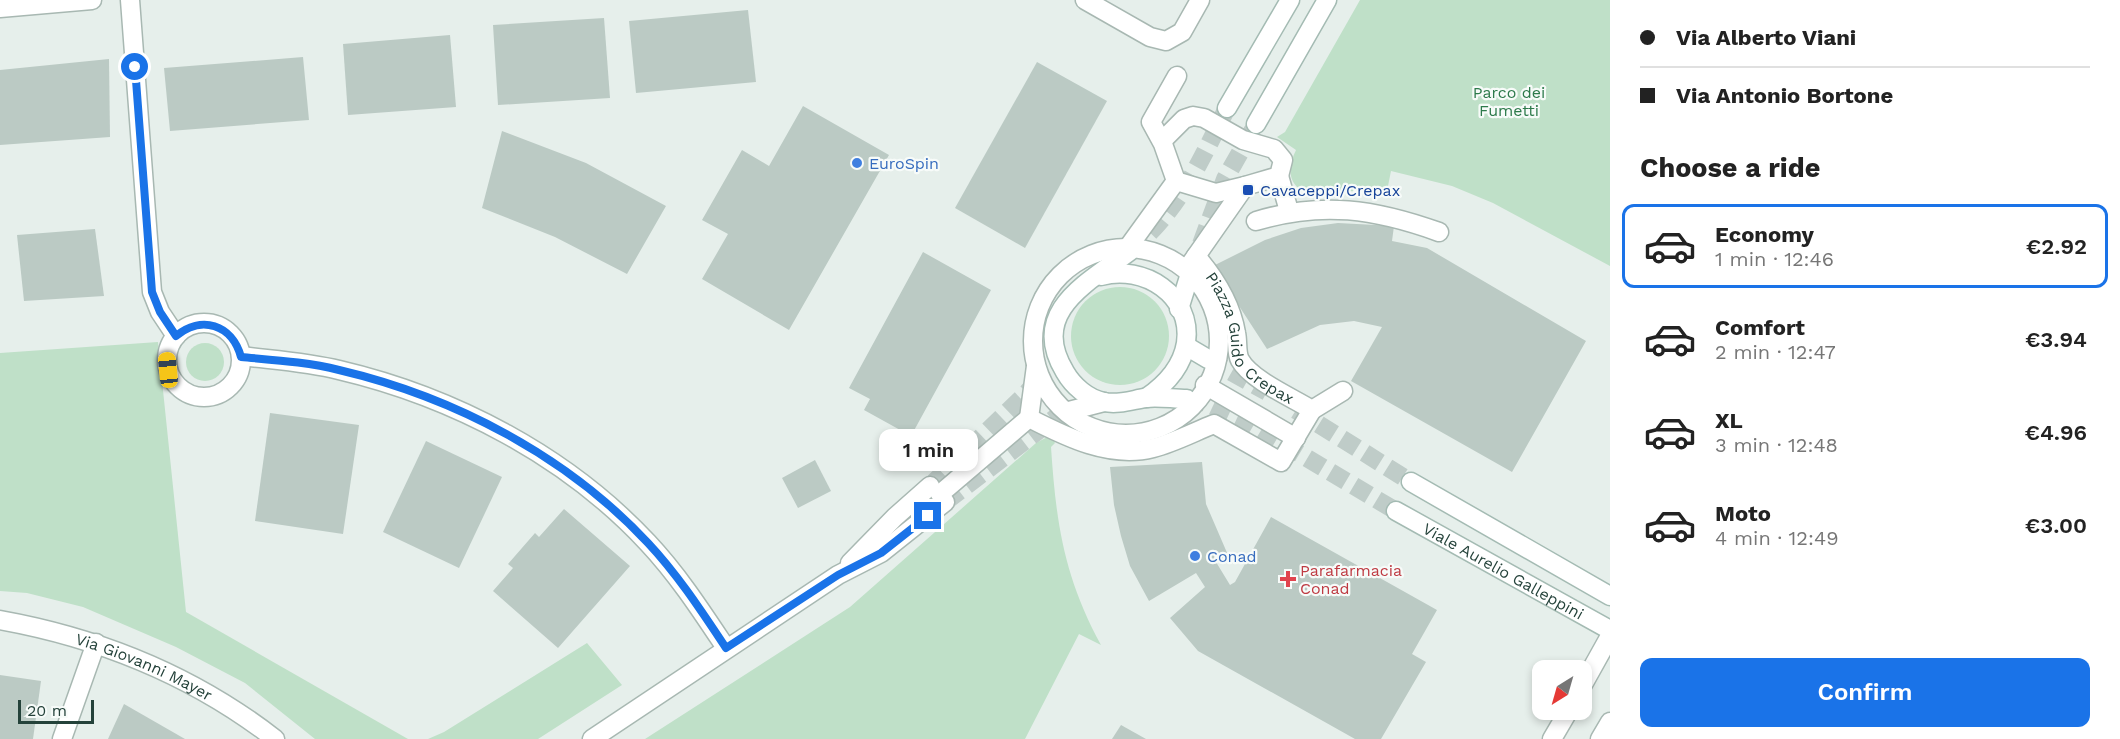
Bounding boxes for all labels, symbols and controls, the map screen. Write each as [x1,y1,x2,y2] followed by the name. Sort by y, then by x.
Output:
[1676,25,1856,50] text: Via Alberto Viani
[121,53,148,80] route start
[1473,83,1545,120] park label: Parco dei Fumetti
[1676,83,1893,108] text: Via Antonio Bortone
[1640,152,1820,184] text: Choose a ride
[869,154,939,173] place label: EuroSpin
[850,156,864,170] marker: EuroSpin
[1260,181,1400,200] place label: Cavaceppi/Crepax
[1241,183,1255,197] marker: Cavaceppi/Crepax
[1643,219,1697,273] icon: car
[1715,222,1814,247] text: Economy
[2026,234,2087,259] text: €2.92
[1715,247,1834,271] text: 1 min · 12:46
[1202,268,1298,408] street label: Piazza Guido Crepax
[1643,312,1697,366] icon: car
[1715,315,1805,340] text: Comfort
[2025,327,2087,352] text: €3.94
[1715,340,1836,364] text: 2 min · 12:47
[157,351,179,389] car
[1643,405,1697,459] icon: car
[1715,408,1743,433] text: XL
[2025,420,2087,445] text: €4.96
[878,429,978,471] callout: 1 min
[1715,433,1838,457] text: 3 min · 12:48
[903,438,954,462] text: 1 min
[1643,498,1697,552] icon: car
[1715,501,1771,526] text: Moto
[914,502,941,529] route end
[2025,513,2087,538] text: €3.00
[1420,518,1587,623] street label: Viale Aurelio Galleppini
[1715,526,1839,550] text: 4 min · 12:49
[1207,547,1257,566] place label: Conad
[1188,549,1202,563] marker: Conad
[1300,561,1402,598] place label: Parafarmacia Conad
[1281,572,1295,586] marker: Parafarmacia Conad
[73,629,216,704] street label: Via Giovanni Mayer
[1640,658,2090,727] button: Confirm
[1532,660,1592,720] north arrow
[1532,660,1592,720] map controls
[18,697,94,724] scale bar
[27,701,67,720] text: 20 m

